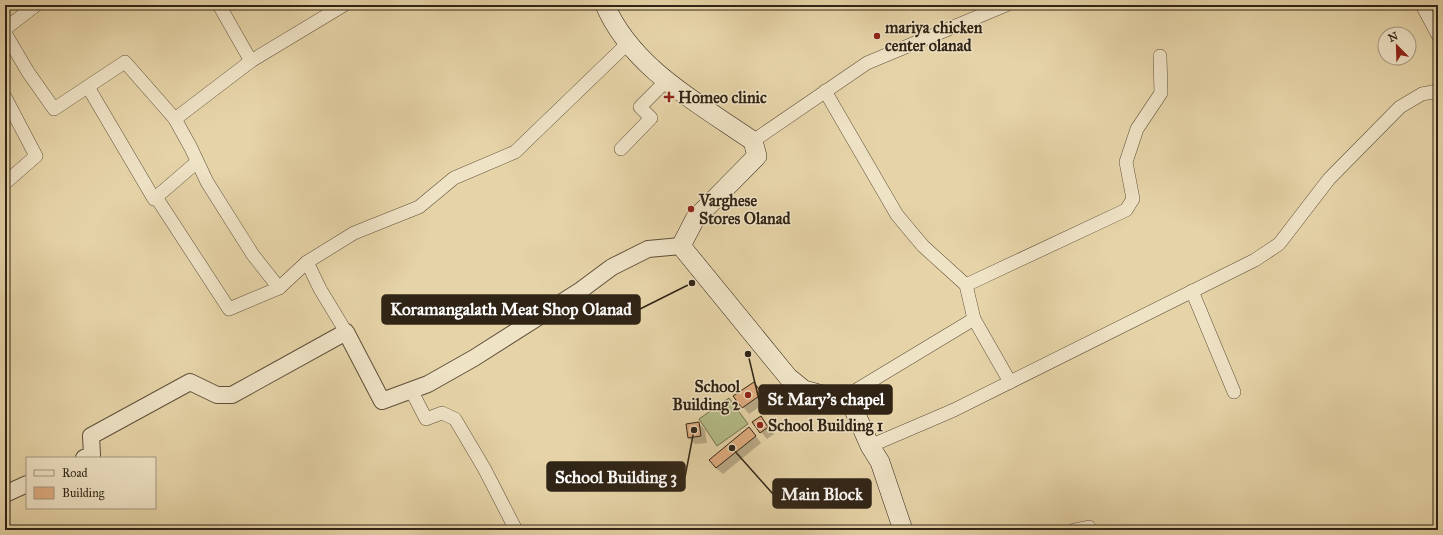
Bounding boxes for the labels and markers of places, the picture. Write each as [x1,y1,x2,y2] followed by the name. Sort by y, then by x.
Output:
[884,18,983,55] place label: mariya chicken center olanad
[872,31,882,41] marker: mariya chicken center olanad
[678,88,767,107] place label: Homeo clinic
[663,91,675,103] marker: Homeo clinic
[698,191,792,228] place label: Varghese Stores Olanad
[686,204,696,214] marker: Varghese Stores Olanad
[382,295,640,324] callout: Koramangalath Meat Shop Olanad
[672,377,741,415] place label: School Building 2
[759,385,892,414] callout: St Mary's chapel
[743,390,753,400] marker: School Building 2
[768,416,884,436] place label: School Building 1
[755,420,765,430] marker: School Building 1
[547,462,685,491] callout: School Building 3
[773,479,871,508] callout: Main Block

